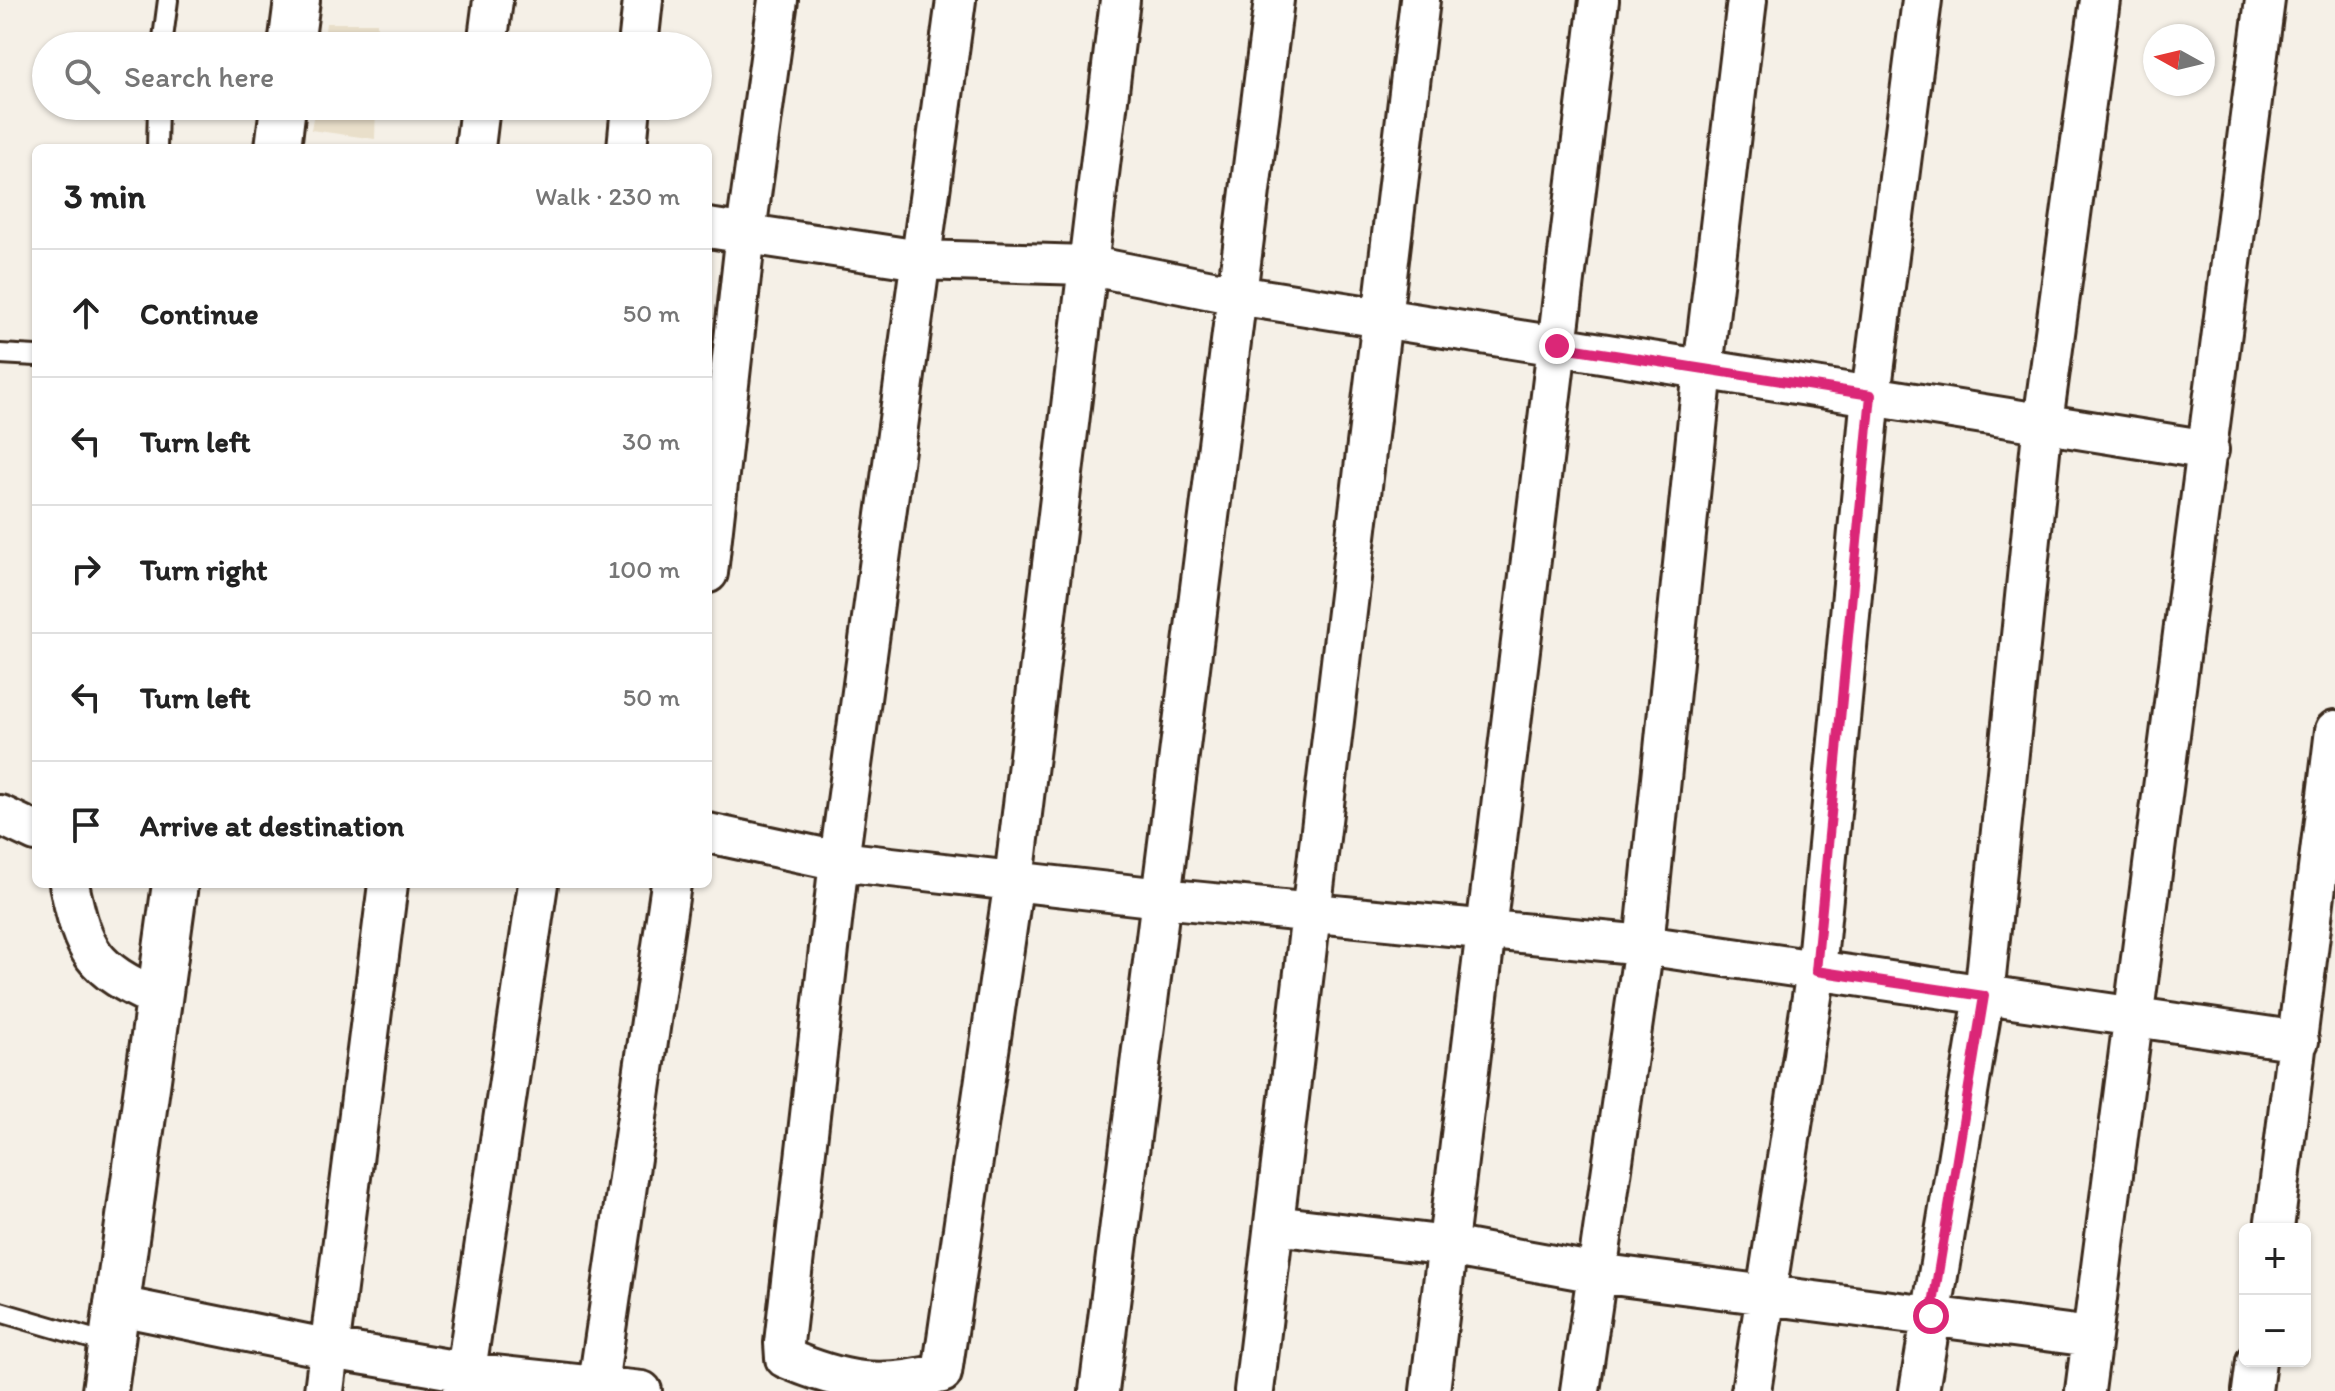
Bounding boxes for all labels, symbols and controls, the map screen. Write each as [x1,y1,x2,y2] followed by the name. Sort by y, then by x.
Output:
[2143,24,2215,96] north arrow
[32,32,712,120] search box
[60,54,104,98] icon: search
[124,58,274,95] text: Search here
[64,176,146,217] text: 3 min
[535,180,680,212] text: Walk · 230 m
[64,291,108,335] icon: ahead
[140,295,259,332] text: Continue
[623,297,680,329] text: 50 m
[1539,328,1575,364] route end
[64,419,108,463] icon: left
[140,423,251,460] text: Turn left
[622,425,680,457] text: 30 m
[64,547,108,591] icon: right
[140,551,268,588] text: Turn right
[608,553,680,585] text: 100 m
[64,675,108,719] icon: left
[140,679,251,716] text: Turn left
[623,681,680,713] text: 50 m
[64,803,108,847] icon: arrive
[140,807,404,844] text: Arrive at destination
[2239,1223,2311,1367] map controls
[2239,1223,2311,1295] button: +
[2239,1295,2311,1367] button: −
[1913,1298,1949,1334] route start

